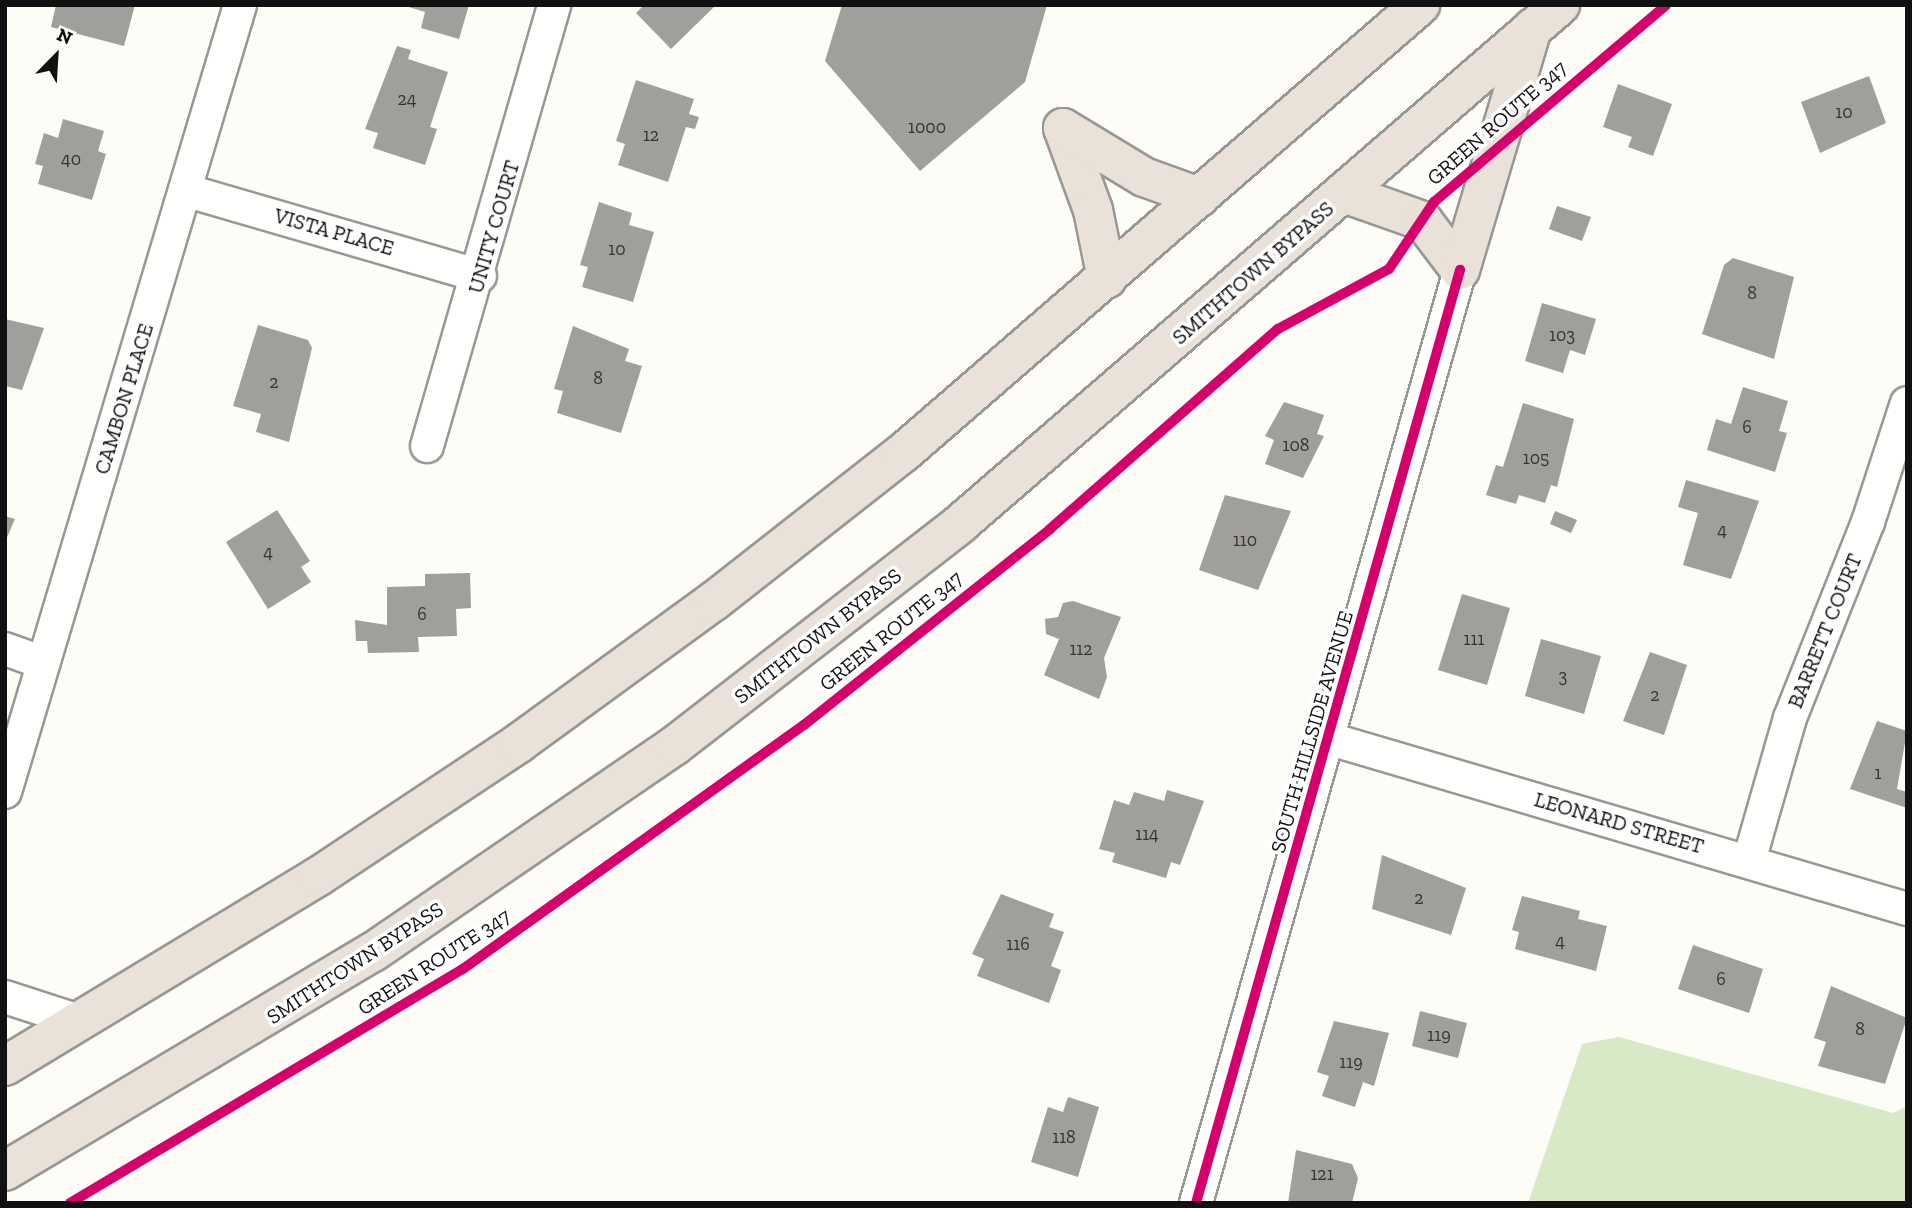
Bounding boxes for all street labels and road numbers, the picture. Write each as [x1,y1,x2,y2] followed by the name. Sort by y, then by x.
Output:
[1422,56,1572,190] street label: GREEN ROUTE 347
[463,157,525,297] street label: UNITY COURT
[1167,196,1339,350] street label: SMITHTOWN BYPASS
[271,203,397,261] street label: VISTA PLACE
[89,321,159,477] street label: CAMBON PLACE
[1782,550,1868,712] street label: BARRETT COURT
[729,563,907,709] street label: SMITHTOWN BYPASS
[814,566,968,696] street label: GREEN ROUTE 347
[1265,608,1359,856] street label: SOUTH HILLSIDE AVENUE
[1531,787,1707,859] street label: LEONARD STREET
[262,897,448,1029] street label: SMITHTOWN BYPASS
[353,903,515,1021] street label: GREEN ROUTE 347

